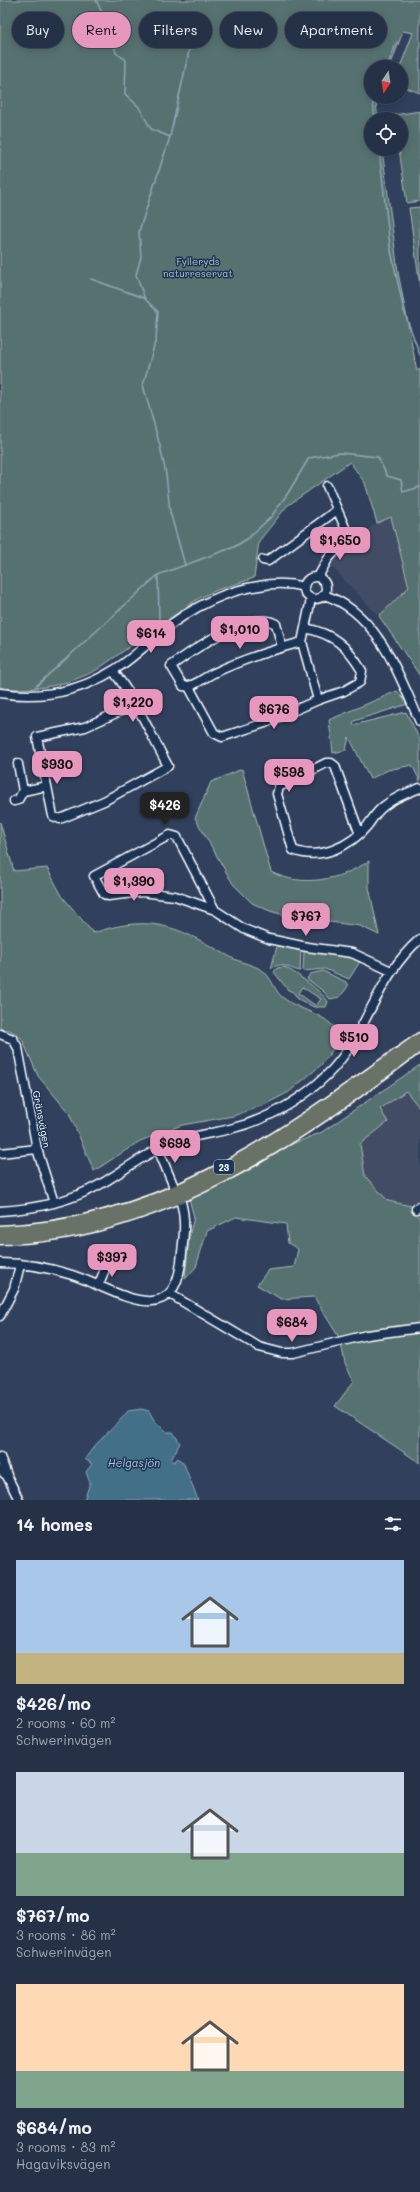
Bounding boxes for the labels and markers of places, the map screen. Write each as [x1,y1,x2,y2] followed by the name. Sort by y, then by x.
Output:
[307,527,373,561] pin: $1,650
[207,616,273,650] pin: $1,010
[127,620,175,654] pin: $614
[100,689,166,723] pin: $1,220
[250,696,298,730] pin: $676
[33,751,81,785] pin: $930
[265,759,313,793] pin: $598
[141,792,189,826] pin: $426
[101,868,167,902] pin: $1,390
[282,903,330,937] pin: $767
[330,1024,378,1058] pin: $510
[151,1130,199,1164] pin: $698
[88,1244,136,1278] pin: $397
[268,1309,316,1343] pin: $684

